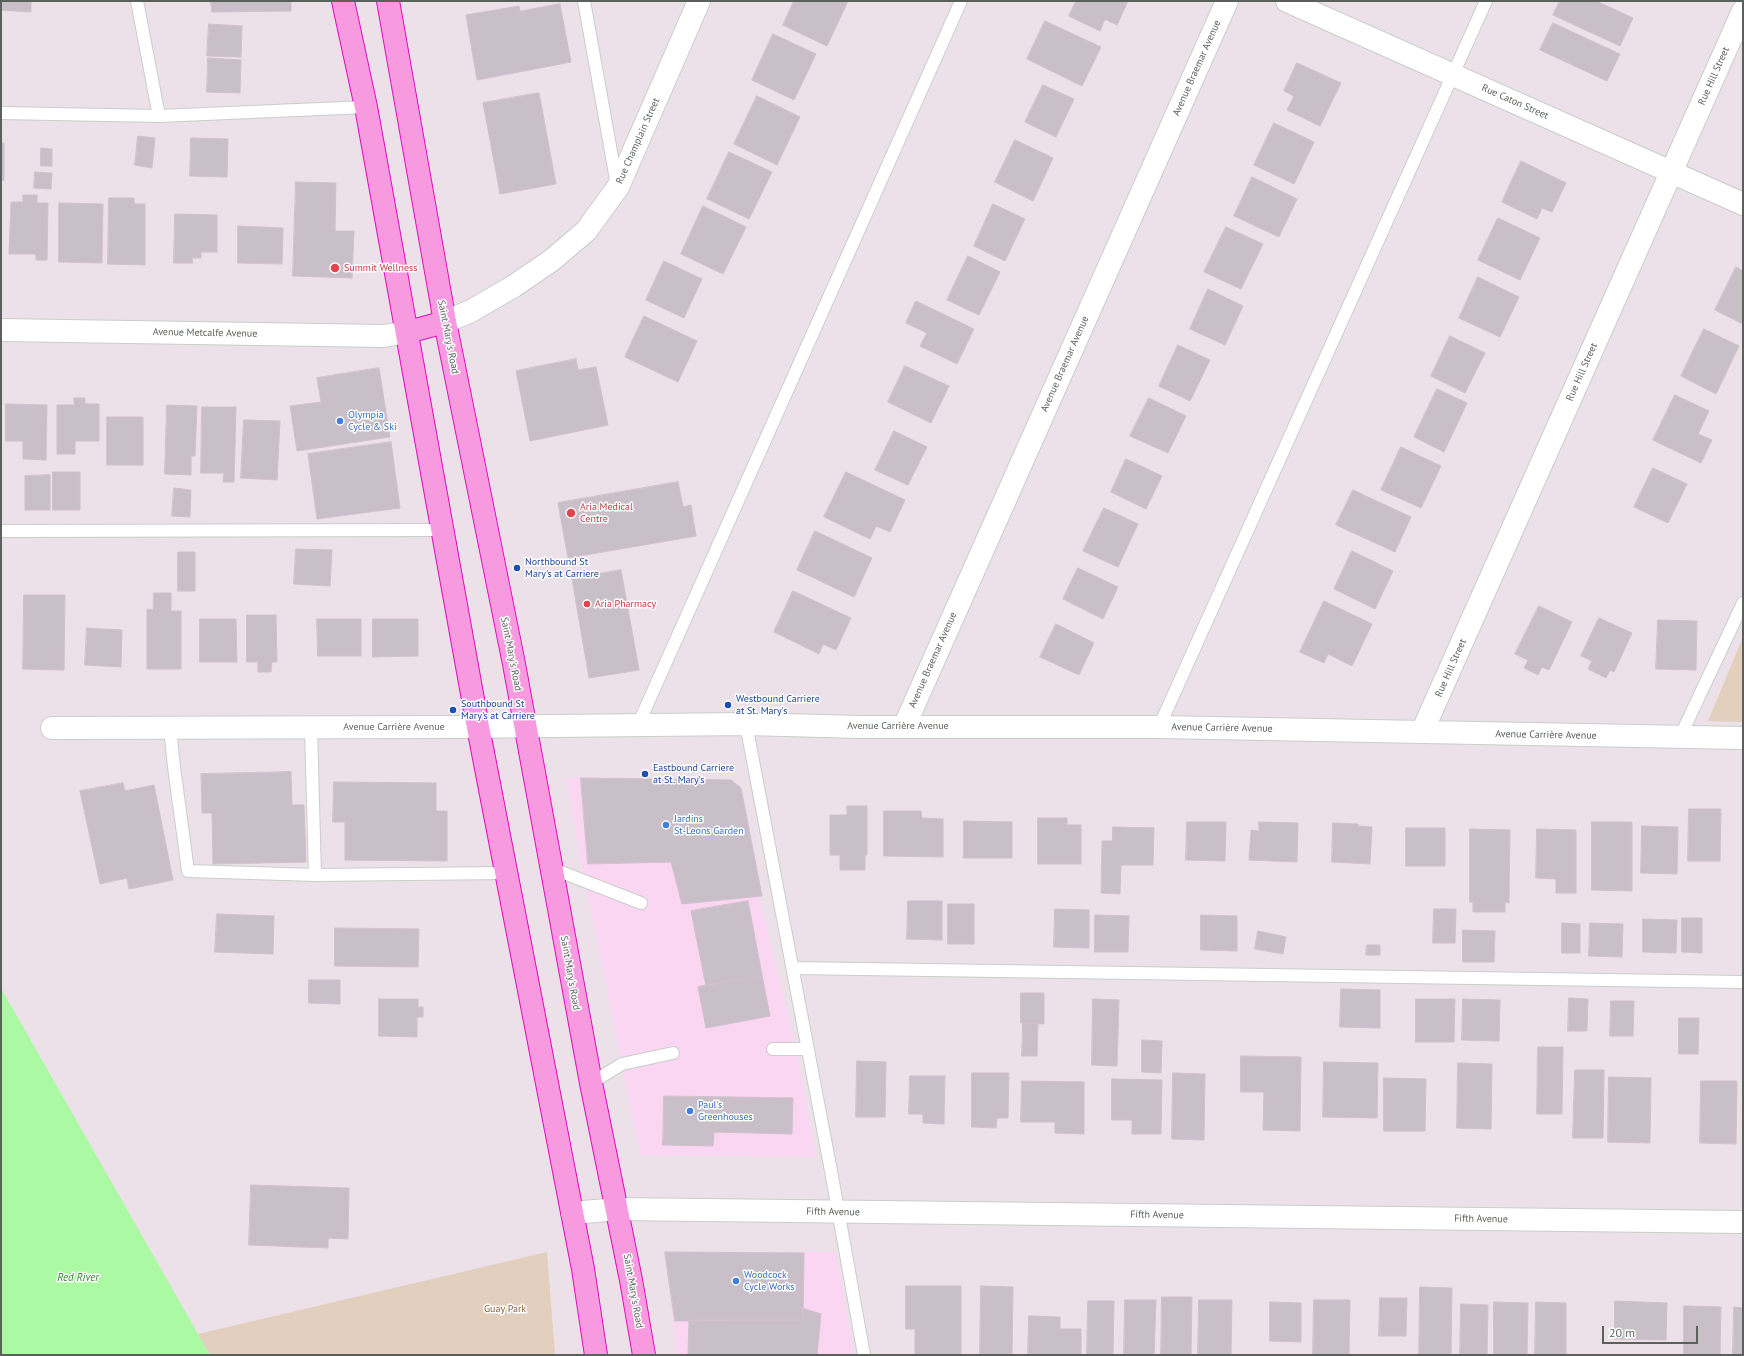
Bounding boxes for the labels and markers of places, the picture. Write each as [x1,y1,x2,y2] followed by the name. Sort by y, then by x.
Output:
[329,262,341,274] marker: Summit Wellness
[344,262,417,274] place label: Summit Wellness
[348,409,397,432] place label: Olympia Cycle & Ski
[335,416,345,426] marker: Olympia Cycle & Ski
[580,501,633,524] place label: Aria Medical Centre
[565,507,577,519] marker: Aria Medical Centre
[525,556,599,580] place label: Northbound St Mary's at Carriere
[512,563,522,573] marker: Northbound St Mary's at Carriere
[595,598,656,610] place label: Aria Pharmacy
[582,599,592,609] marker: Aria Pharmacy
[736,693,820,716] place label: Westbound Carriere at St. Mary's
[461,698,535,722] place label: Southbound St Mary's at Carriere
[723,700,733,710] marker: Westbound Carriere at St. Mary's
[448,705,458,715] marker: Southbound St Mary's at Carriere
[653,762,734,786] place label: Eastbound Carriere at St. Mary's
[640,769,650,779] marker: Eastbound Carriere at St. Mary's
[674,813,744,836] place label: Jardins St-Leons Garden
[661,820,671,830] marker: Jardins St-Leons Garden
[698,1099,753,1122] place label: Paul's Greenhouses
[685,1106,695,1116] marker: Paul's Greenhouses
[744,1269,795,1292] place label: Woodcock Cycle Works
[731,1276,741,1286] marker: Woodcock Cycle Works

